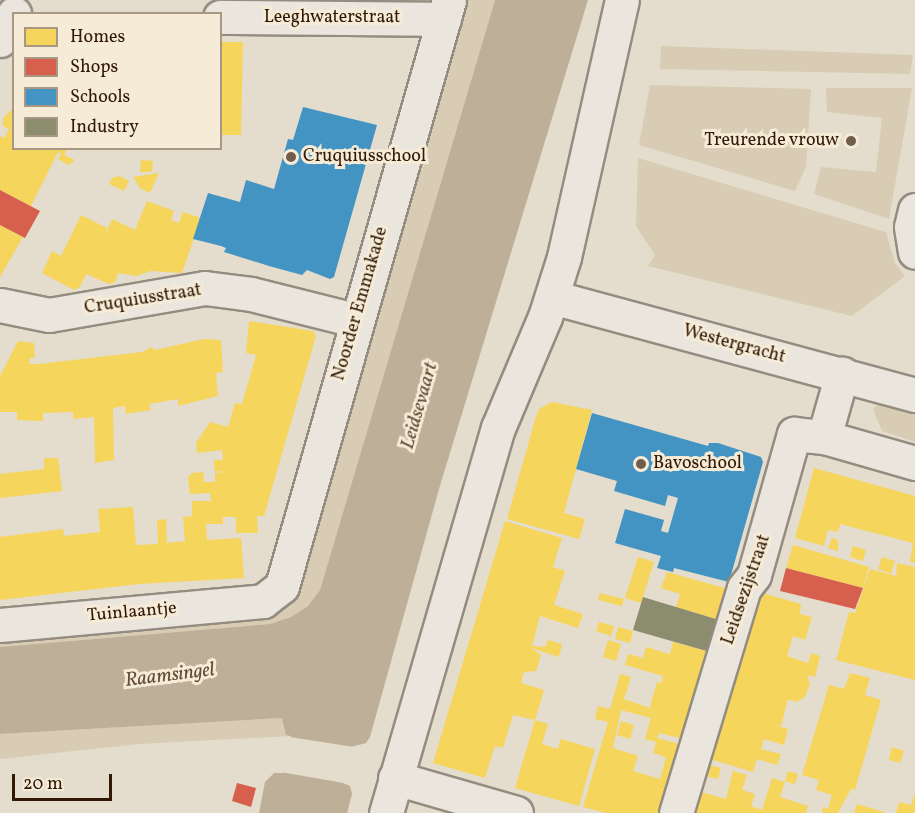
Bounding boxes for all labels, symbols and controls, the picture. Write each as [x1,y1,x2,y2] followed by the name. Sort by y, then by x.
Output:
[264,7,400,29] street label: Leeghwaterstraat
[12,12,222,150] legend
[70,25,125,50] text: Homes
[70,55,118,80] text: Shops
[70,85,130,110] text: Schools
[70,115,139,140] text: Industry
[704,130,839,152] place label: Treurende vrouw
[844,134,858,148] marker: Treurende vrouw
[303,146,426,168] place label: Cruquiusschool
[284,150,298,164] marker: Cruquiusschool
[329,225,393,383] street label: Noorder Emmakade
[83,280,203,320] street label: Cruquiusstraat
[680,321,788,369] street label: Westergracht
[396,360,444,452] water label: Leidsevaart
[653,453,742,475] place label: Bavoschool
[634,457,648,471] marker: Bavoschool
[718,532,776,648] street label: Leidsezijstraat
[86,598,178,628] street label: Tuinlaantje
[124,659,216,693] water label: Raamsingel
[15,762,116,800] scale bar
[23,772,63,797] text: 20 m

